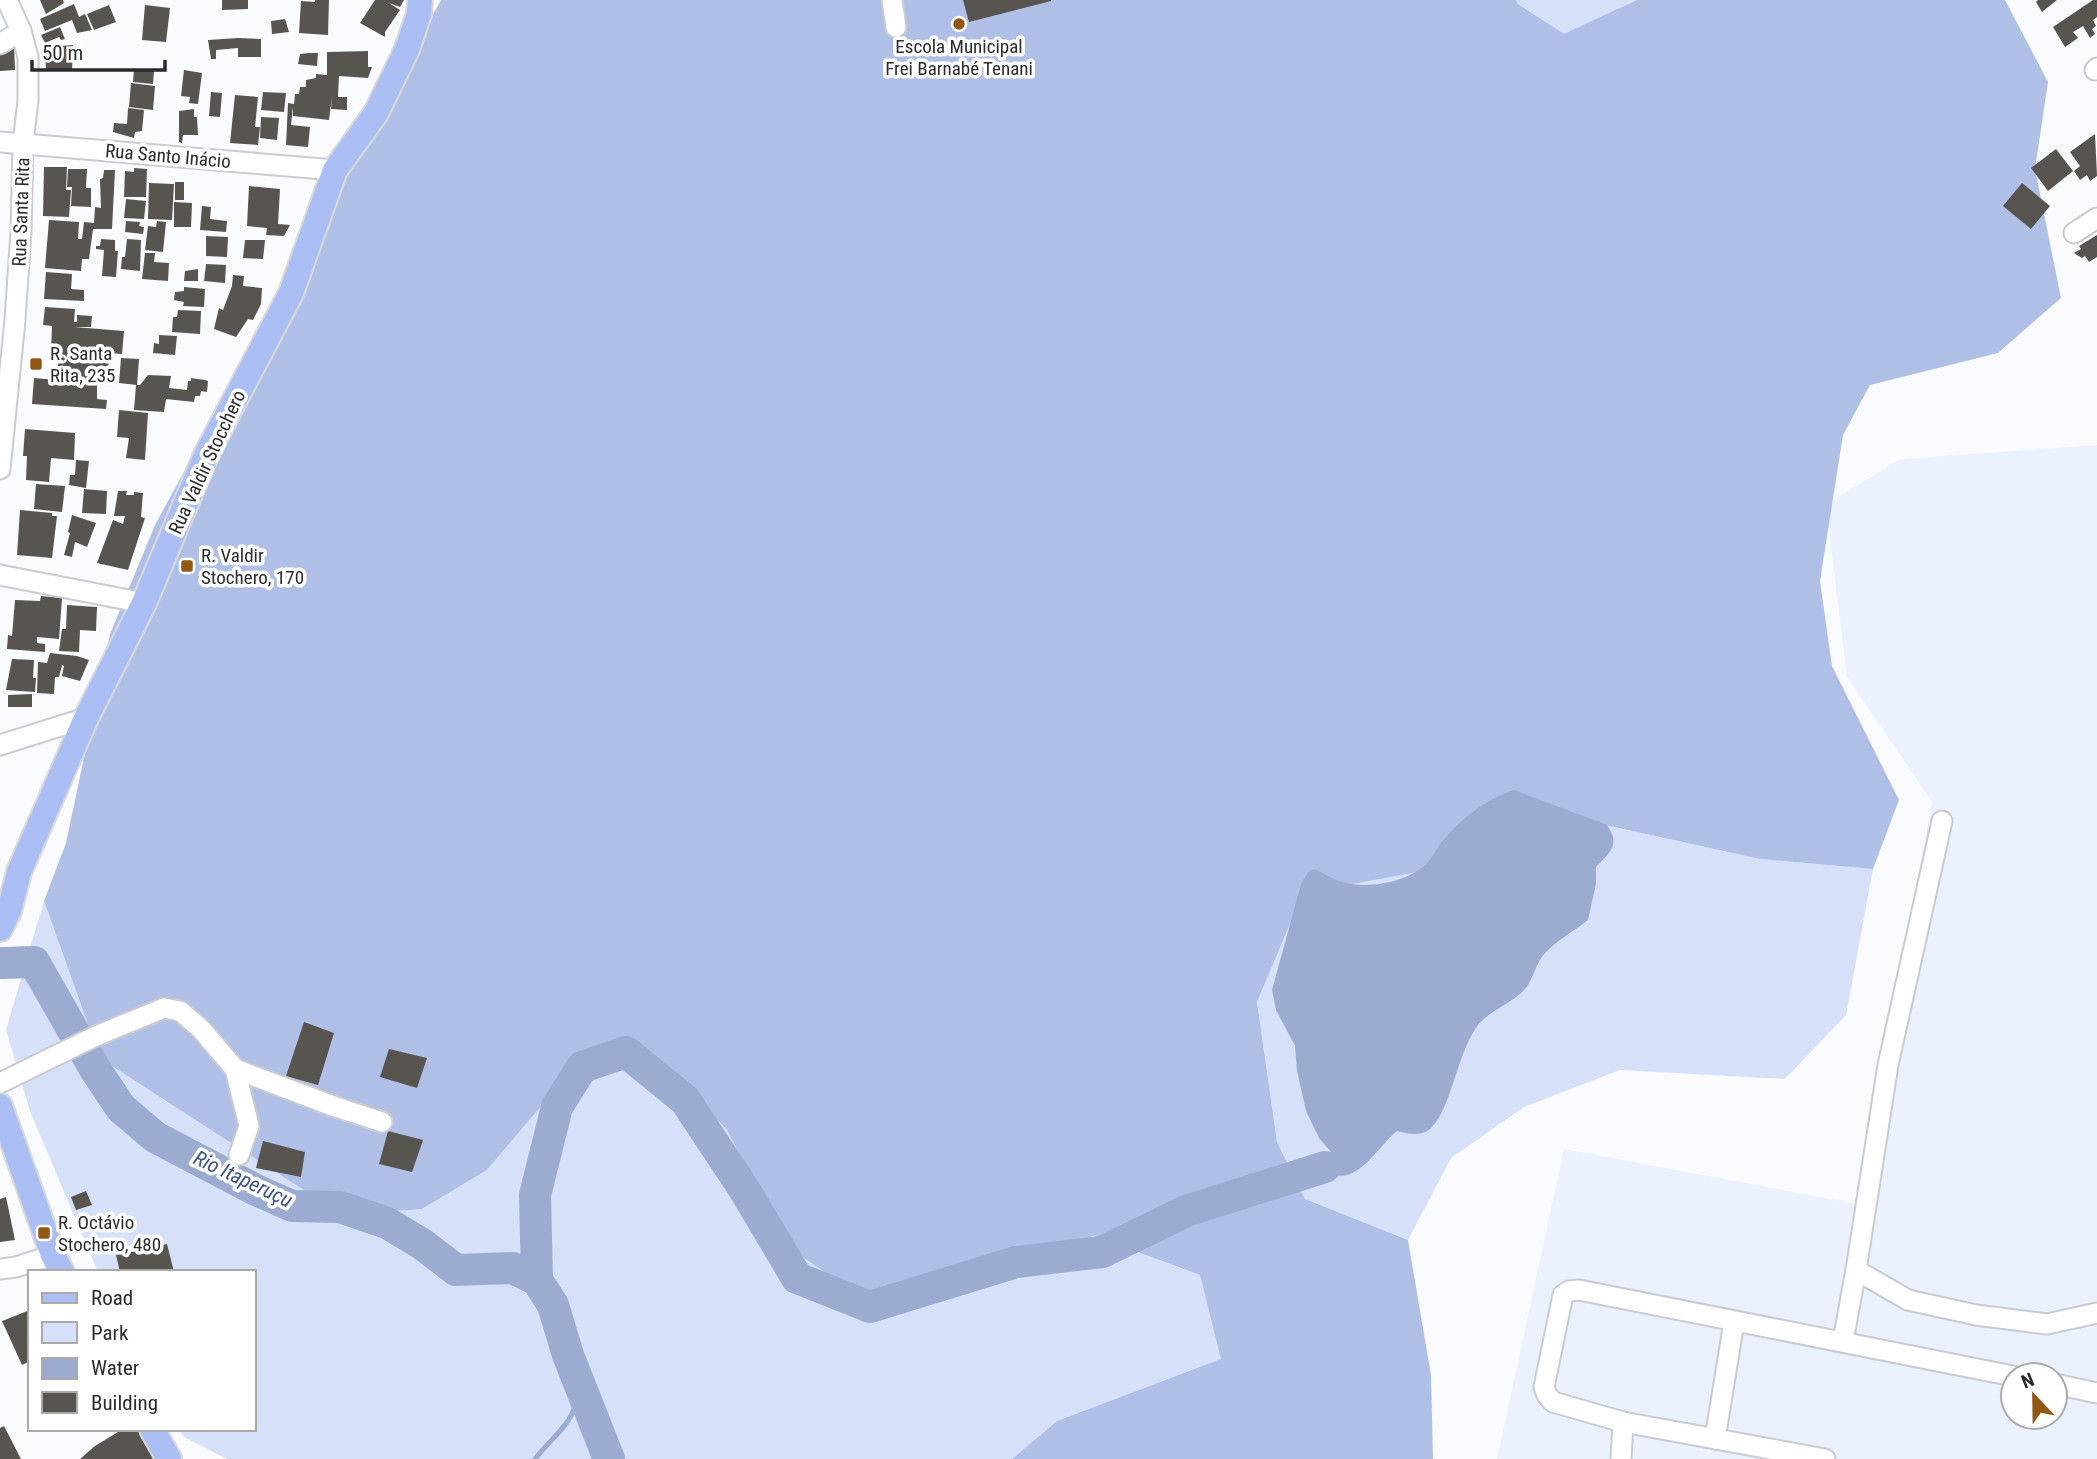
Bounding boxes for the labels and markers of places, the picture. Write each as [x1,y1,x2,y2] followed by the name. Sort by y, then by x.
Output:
[951,16,967,32] marker: Escola Municipal Frei Barnabé Tenani
[885,35,1033,80] place label: Escola Municipal Frei Barnabé Tenani
[50,342,115,387] place label: R. Santa Rita, 235
[28,356,44,372] marker: R. Santa Rita, 235
[201,544,304,589] place label: R. Valdir Stochero, 170
[179,558,195,574] marker: R. Valdir Stochero, 170
[58,1211,161,1256] place label: R. Octávio Stochero, 480
[36,1225,52,1241] marker: R. Octávio Stochero, 480

